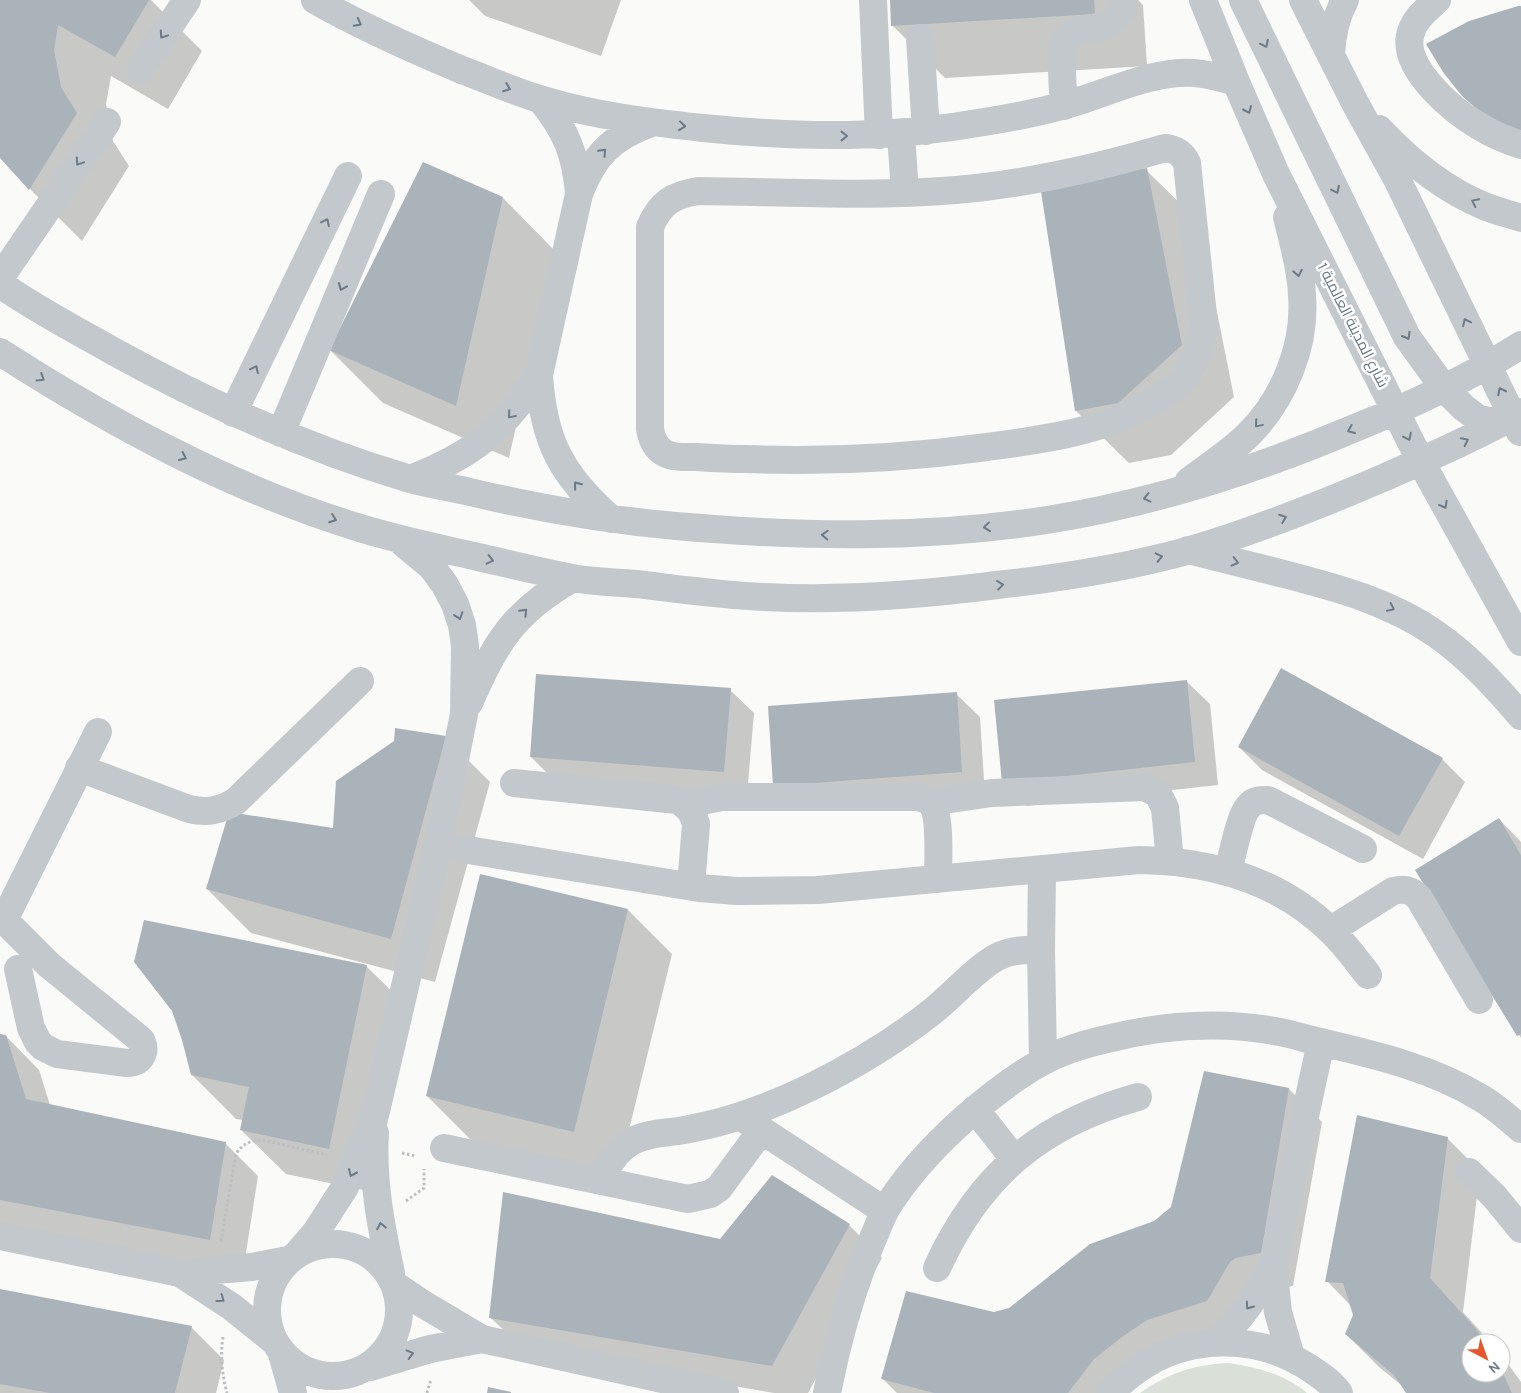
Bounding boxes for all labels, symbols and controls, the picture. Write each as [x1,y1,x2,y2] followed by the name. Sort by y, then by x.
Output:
[353,17,362,27] one-way arrow
[160,29,169,39] one-way arrow
[1259,39,1269,48] one-way arrow
[502,81,511,92] one-way arrow
[1242,105,1253,114] one-way arrow
[679,120,687,131] one-way arrow
[841,131,849,141] one-way arrow
[597,148,606,157] one-way arrow
[76,157,85,166] one-way arrow
[1329,185,1340,194] one-way arrow
[1471,198,1480,208] one-way arrow
[319,219,329,228] one-way arrow
[1312,260,1392,391] street label: شارع المدينة العالمية 1
[1293,268,1303,277] one-way arrow
[337,282,348,291] one-way arrow
[1463,319,1473,328] one-way arrow
[1401,330,1411,339] one-way arrow
[248,365,258,374] one-way arrow
[35,372,45,381] one-way arrow
[1497,388,1507,397] one-way arrow
[508,409,517,418] one-way arrow
[1255,418,1263,427] one-way arrow
[1347,424,1356,435] one-way arrow
[1402,432,1412,441] one-way arrow
[1460,437,1469,447] one-way arrow
[178,451,187,461] one-way arrow
[573,481,582,490] one-way arrow
[1143,492,1152,503] one-way arrow
[1438,499,1448,508] one-way arrow
[328,513,337,523] one-way arrow
[1279,514,1287,524] one-way arrow
[983,521,991,532] one-way arrow
[821,529,829,540] one-way arrow
[1155,552,1164,563] one-way arrow
[486,554,495,565] one-way arrow
[1230,556,1239,567] one-way arrow
[996,580,1004,591] one-way arrow
[1385,602,1394,612] one-way arrow
[519,609,528,618] one-way arrow
[453,611,463,620] one-way arrow
[347,1168,358,1177] one-way arrow
[376,1221,386,1230] one-way arrow
[215,1293,225,1302] one-way arrow
[1246,1301,1255,1310] one-way arrow
[1461,1333,1511,1383] north arrow
[406,1349,415,1360] one-way arrow
[1485,1358,1504,1377] text: N

